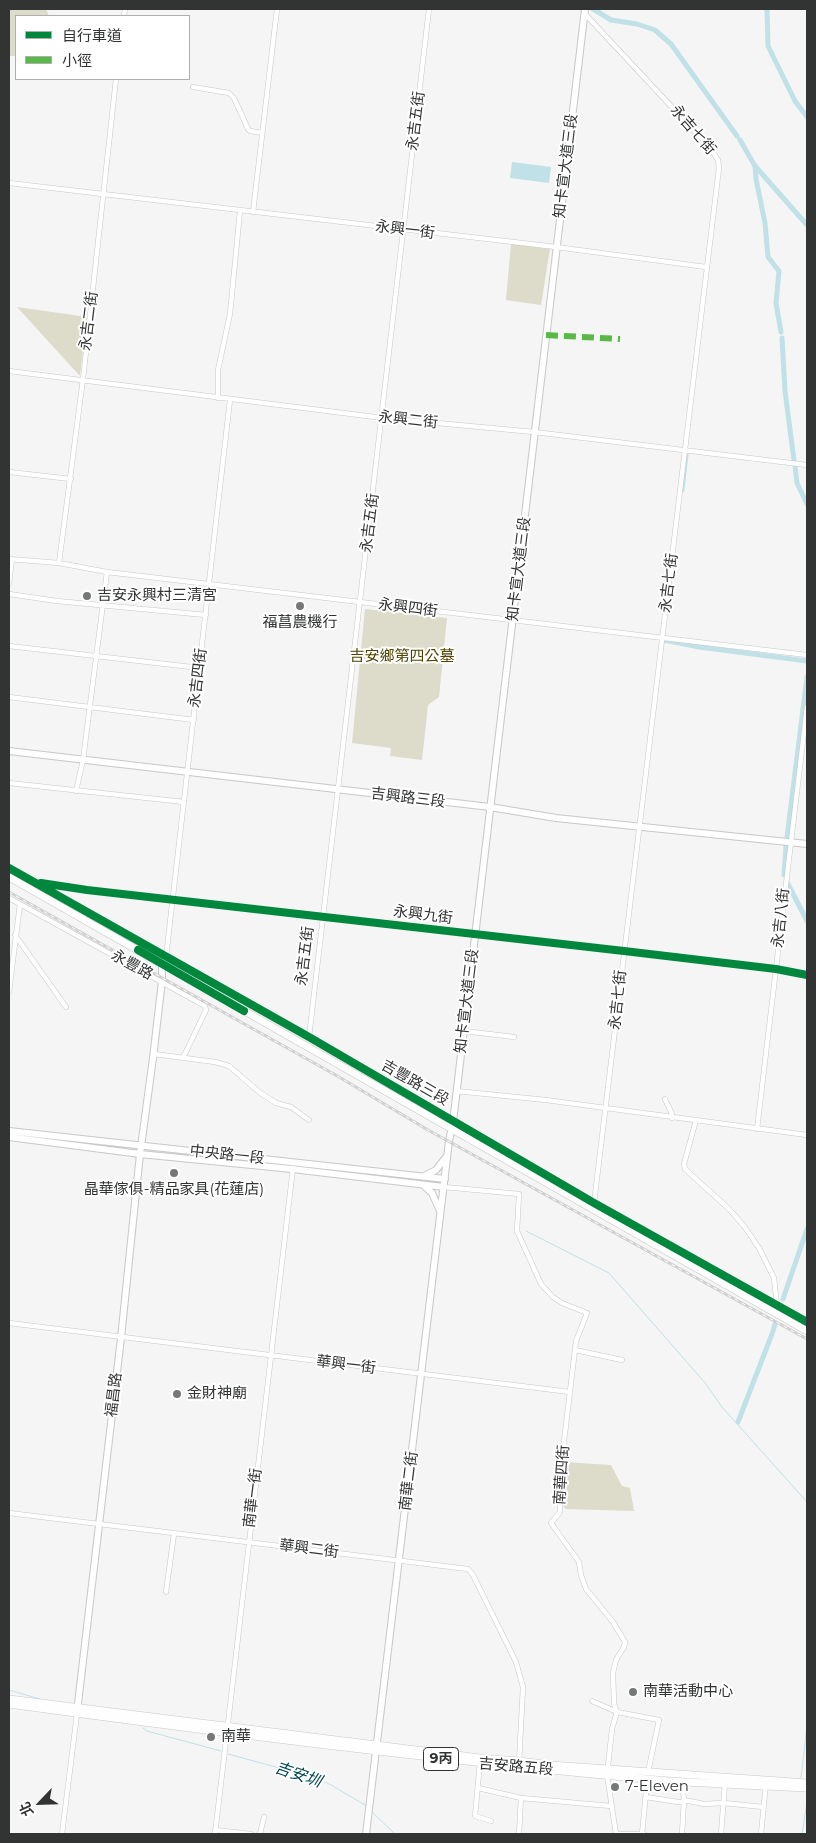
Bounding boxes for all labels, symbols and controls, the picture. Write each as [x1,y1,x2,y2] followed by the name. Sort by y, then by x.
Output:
[15,15,190,80] legend
[62,26,122,45] text: 自行車道
[62,51,92,70] text: 小徑
[403,90,429,152] street label: 永吉五街
[667,101,719,159] street label: 永吉七街
[551,113,581,219] street label: 知卡宣大道三段
[374,217,436,243] street label: 永興一街
[76,290,102,352] street label: 永吉二街
[377,408,439,432] street label: 永興二街
[357,492,383,554] street label: 永吉五街
[504,516,534,622] street label: 知卡宣大道三段
[656,552,682,614] street label: 永吉七街
[97,587,217,605] place label: 吉安永興村三清宮
[81,590,93,602] marker: 吉安永興村三清宮
[377,595,439,621] street label: 永興四街
[294,600,306,612] marker: 福菖農機行
[263,614,337,632] place label: 福菖農機行
[185,647,211,709] street label: 永吉四街
[350,648,454,666] park label: 吉安鄉第四公墓
[370,784,446,812] street label: 吉興路三段
[769,887,793,949] street label: 永吉八街
[392,902,454,928] street label: 永興九街
[292,925,318,987] street label: 永吉五街
[108,946,156,984] street label: 永豐路
[452,948,482,1054] street label: 知卡宣大道三段
[606,969,630,1031] street label: 永吉七街
[378,1056,452,1110] street label: 吉豐路三段
[189,1142,265,1168] street label: 中央路一段
[168,1167,180,1179] marker: 晶華傢俱-精品家具(花蓮店)
[84,1181,264,1199] place label: 晶華傢俱-精品家具(花蓮店)
[315,1352,377,1378] street label: 華興一街
[102,1372,126,1418] street label: 福昌路
[187,1385,247,1403] place label: 金財神廟
[171,1388,183,1400] marker: 金財神廟
[551,1444,573,1506] street label: 南華四街
[396,1450,422,1512] street label: 南華二街
[240,1467,266,1529] street label: 南華一街
[278,1536,340,1562] street label: 華興二街
[643,1683,733,1701] place label: 南華活動中心
[627,1686,639,1698] marker: 南華活動中心
[221,1728,251,1746] place label: 南華
[205,1731,217,1743] marker: 南華
[424,1748,458,1770] road number: 9丙
[478,1755,554,1779] street label: 吉安路五段
[272,1758,324,1792] water label: 吉安圳
[15,1778,65,1828] north arrow
[625,1778,689,1796] place label: 7-Eleven
[609,1781,621,1793] marker: 7-Eleven
[15,1799,37,1819] text: 北

